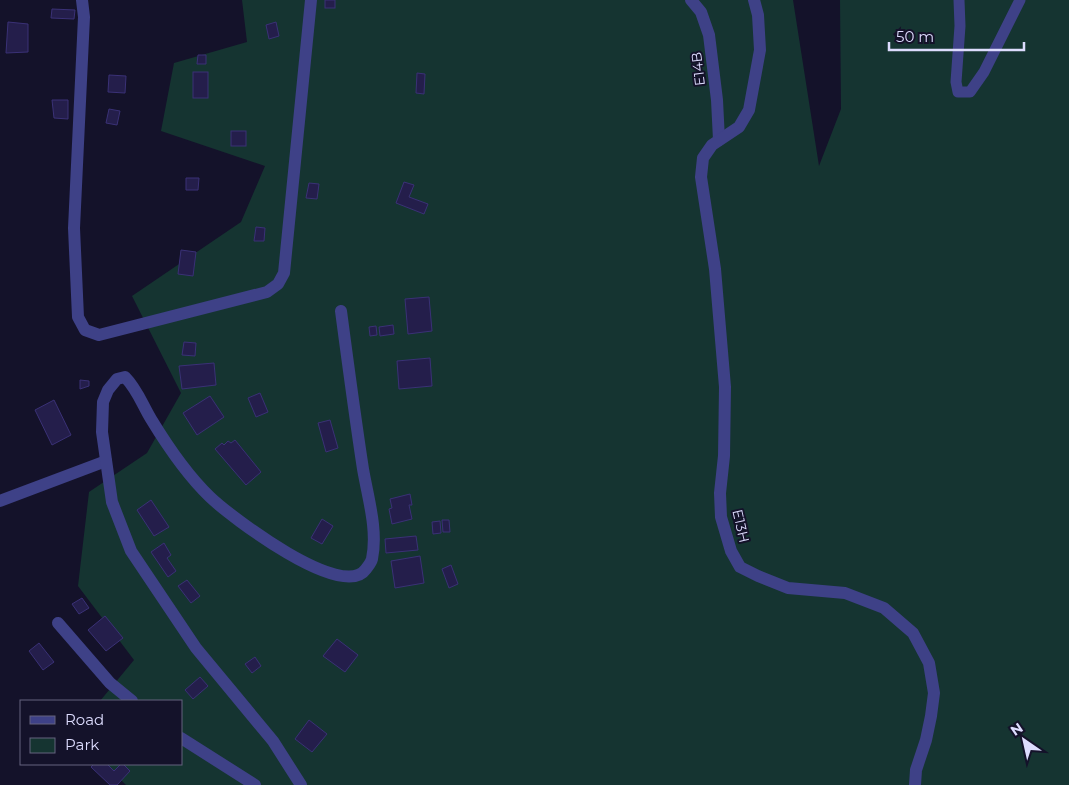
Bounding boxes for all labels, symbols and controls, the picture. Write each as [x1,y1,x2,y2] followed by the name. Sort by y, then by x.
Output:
[889,20,1024,52] scale bar
[896,27,934,46] text: 50 m
[687,51,709,87] street label: E14B
[728,508,754,544] street label: E13H
[20,700,182,765] legend
[65,710,104,729] text: Road
[999,715,1049,765] north arrow
[1007,719,1026,740] text: N
[65,735,99,754] text: Park

